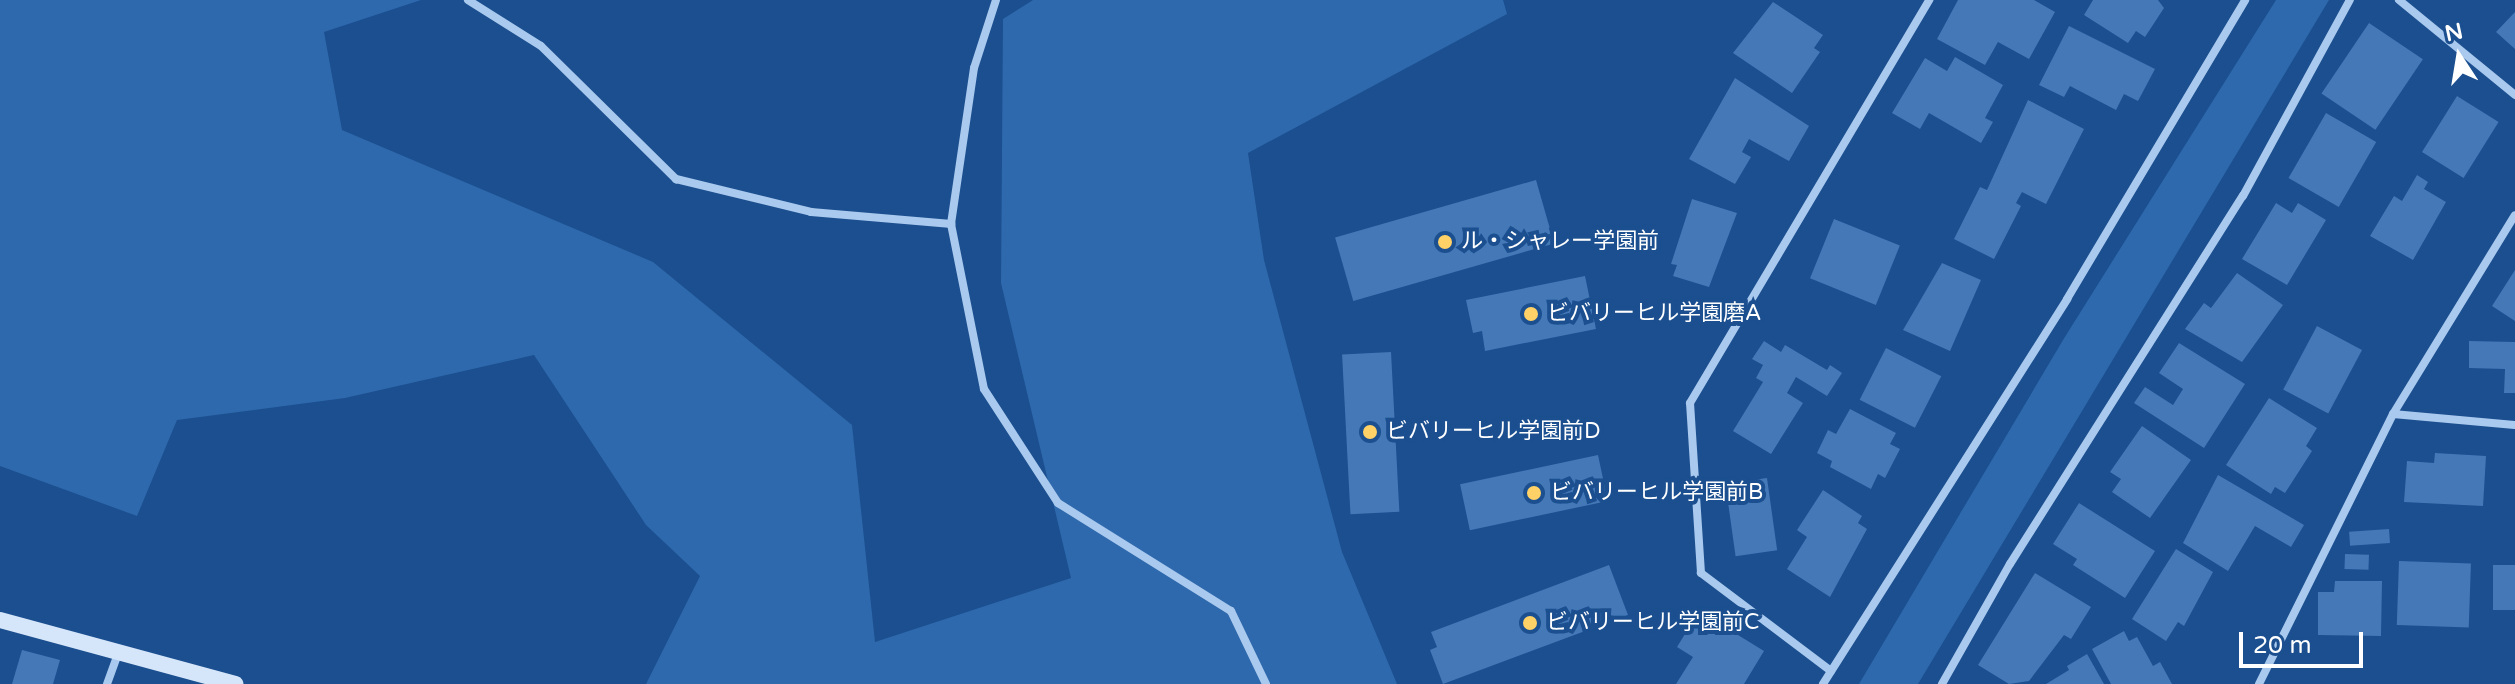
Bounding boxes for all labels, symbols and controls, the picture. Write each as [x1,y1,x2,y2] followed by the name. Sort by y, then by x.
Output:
[2419,16,2499,96] north arrow
[2443,18,2465,47] text: N
[1461,229,1659,255] place label: ル・シャレー学園前
[1436,233,1454,251] marker: ル・シャレー学園前
[1547,301,1761,327] place label: ビバリーヒル学園磨A
[1522,305,1540,323] marker: ビバリーヒル学園磨A
[1386,419,1601,445] place label: ビバリーヒル学園前D
[1361,423,1379,441] marker: ビバリーヒル学園前D
[1550,480,1763,506] place label: ビバリーヒル学園前B
[1525,484,1543,502] marker: ビバリーヒル学園前B
[1546,610,1759,636] place label: ビバリーヒル学園前C
[1521,614,1539,632] marker: ビバリーヒル学園前C
[2243,616,2367,666] scale bar
[2253,631,2311,660] text: 20 m

